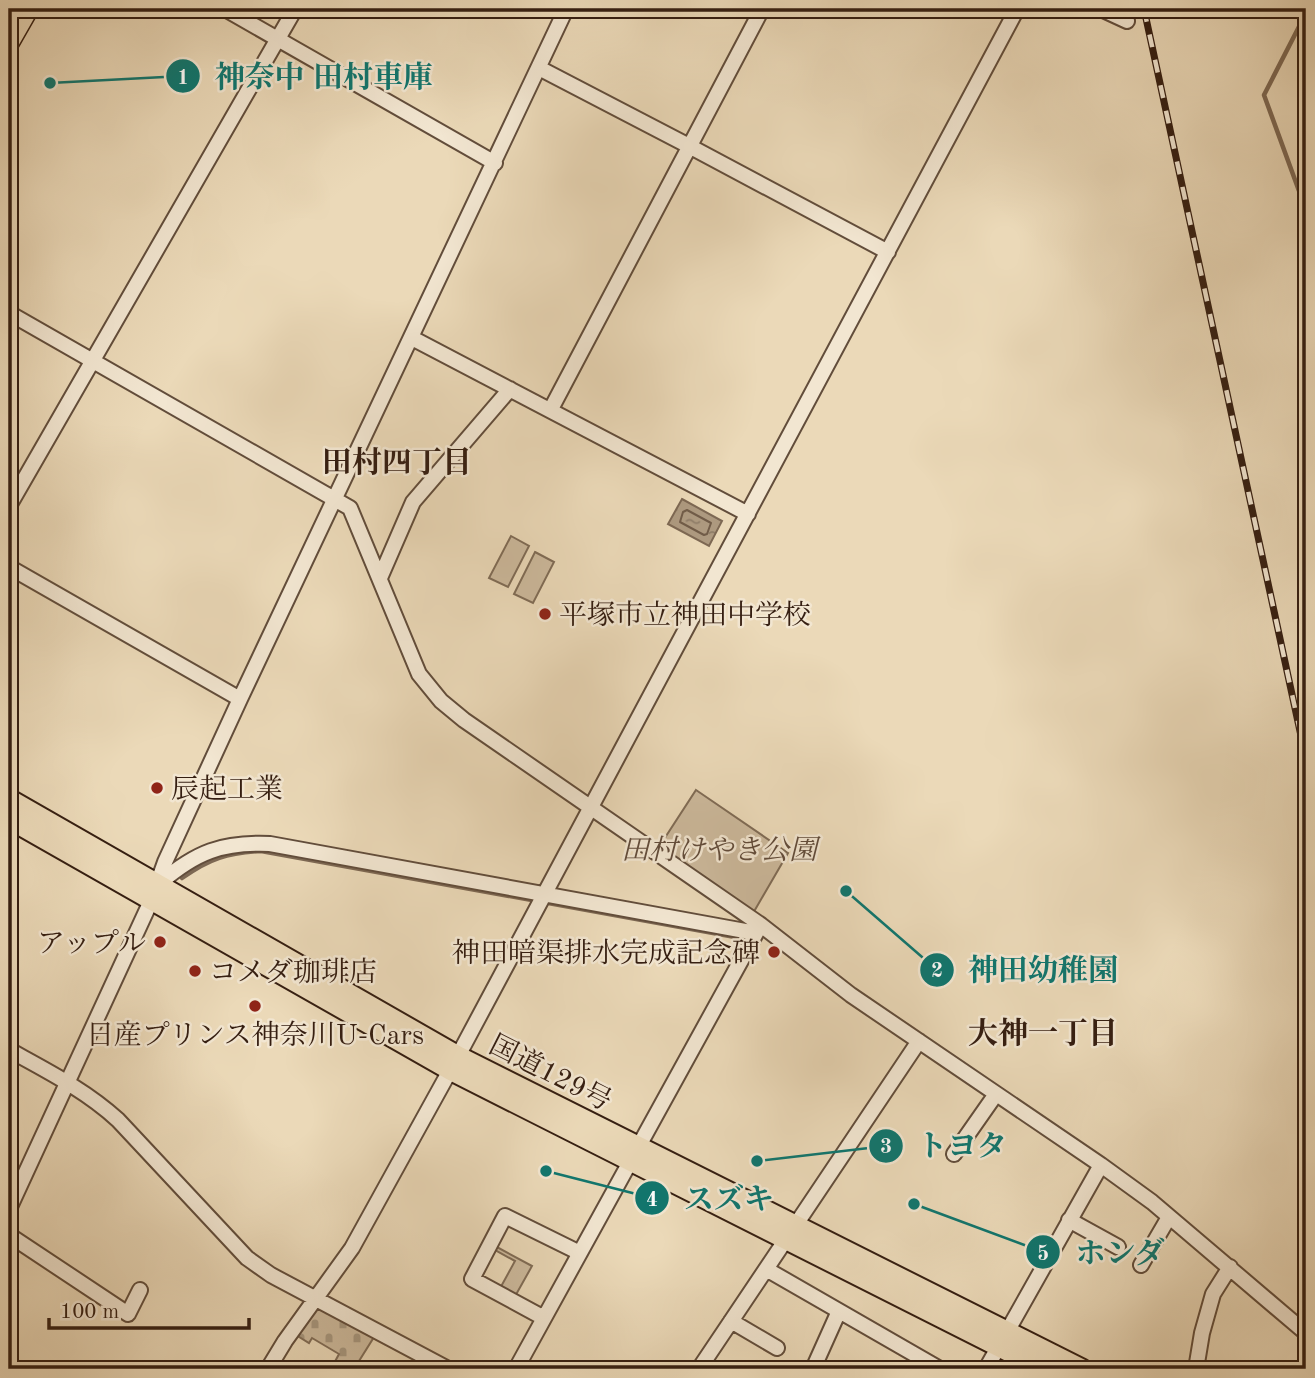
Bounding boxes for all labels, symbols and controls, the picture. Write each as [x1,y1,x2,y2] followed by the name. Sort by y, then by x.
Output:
[166,51,447,102] callout: 神奈中 田村車庫
[215,61,433,94] text: 神奈中 田村車庫
[177,68,189,89] text: 1
[322,446,472,479] district label: 田村四丁目
[559,600,811,631] place label: 平塚市立神田中学校
[537,606,553,622] marker: 平塚市立神田中学校
[171,774,283,805] place label: 辰起工業
[149,780,165,796] marker: 辰起工業
[621,835,821,866] park label: 田村けやき公園
[37,929,146,959] place label: アップル
[152,934,168,950] marker: アップル
[452,938,760,969] place label: 神田暗渠排水完成記念碑
[766,944,782,960] marker: 神田暗渠排水完成記念碑
[919,944,1132,995] callout: 神田幼稚園
[968,954,1118,987] text: 神田幼稚園
[209,957,377,988] place label: コメダ珈琲店
[931,961,943,982] text: 2
[187,963,203,979] marker: コメダ珈琲店
[247,998,263,1014] marker: 日産プリンス神奈川U-Cars
[968,1017,1118,1050] district label: 大神一丁目
[86,1020,424,1051] place label: 日産プリンス神奈川U-Cars
[484,1029,616,1117] street label: 国道129号
[868,1120,1021,1171] callout: トヨタ
[917,1132,1007,1163] text: トヨタ
[880,1137,892,1158] text: 3
[635,1173,788,1224] callout: スズキ
[684,1183,774,1216] text: スズキ
[646,1190,658,1211] text: 4
[1026,1227,1179,1278] callout: ホンダ
[1076,1237,1164,1270] text: ホンダ
[1037,1244,1049,1265] text: 5
[49,1287,248,1331] scale bar
[60,1302,119,1323] text: 100 m

